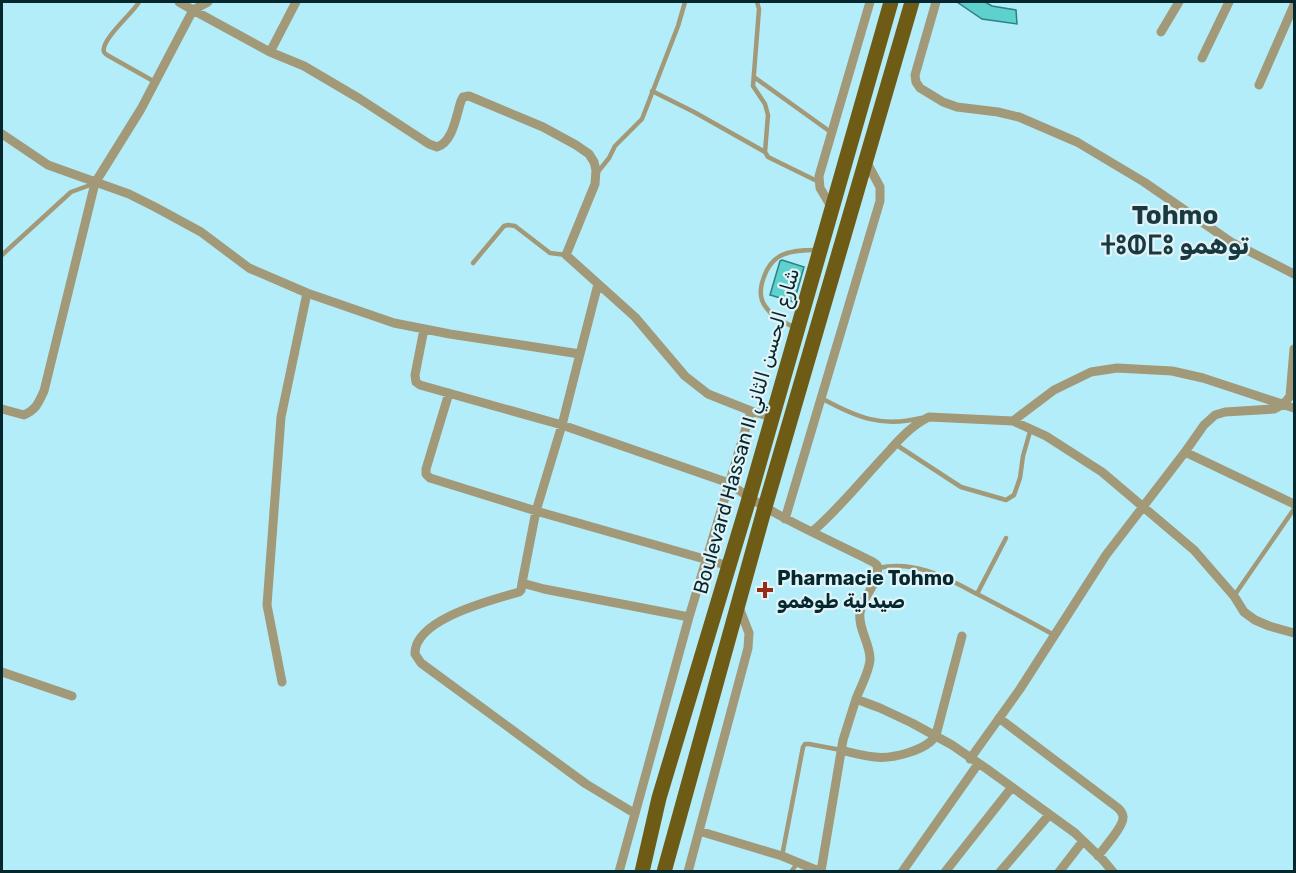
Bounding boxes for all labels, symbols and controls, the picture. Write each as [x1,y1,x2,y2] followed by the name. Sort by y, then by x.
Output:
[1101,200,1250,261] district label: Tohmo ⵜⵓⵀⵎⵓ توهمو
[688,265,807,598] street label: Boulevard Hassan II شارع الحسن الثاني
[777,566,954,613] place label: Pharmacie Tohmo صيدلية طوهمو
[758,583,772,597] marker: Pharmacie Tohmo صيدلية طوهمو

